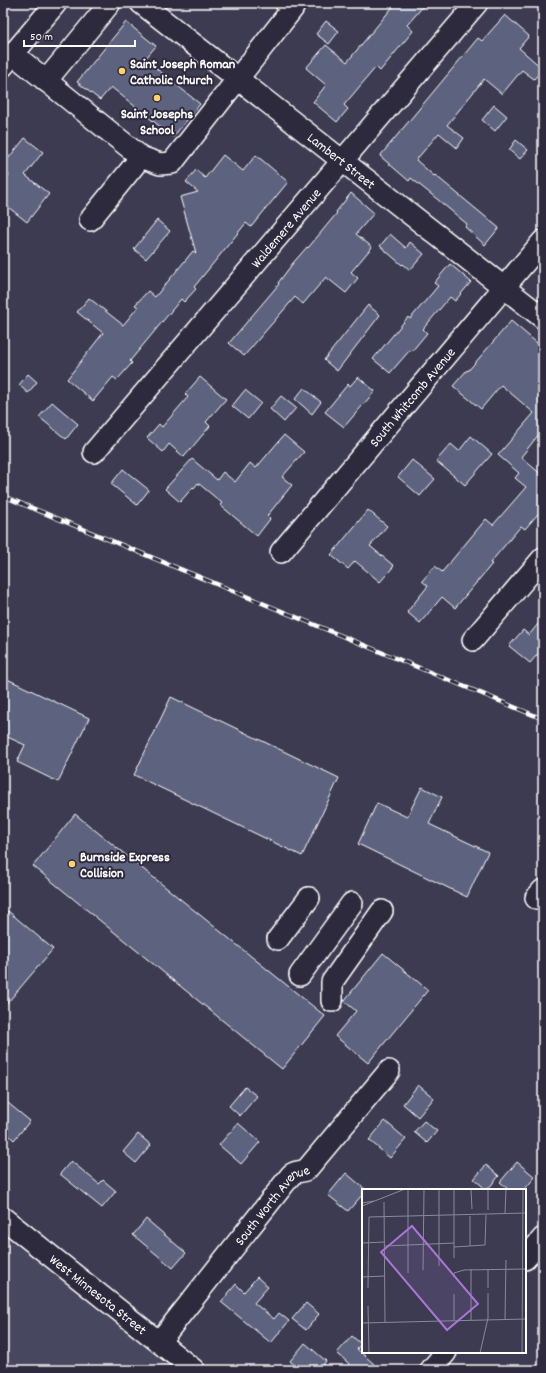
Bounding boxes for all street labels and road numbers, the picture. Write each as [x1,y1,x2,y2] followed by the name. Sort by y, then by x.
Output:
[302,129,379,195] street label: Lambert Street
[247,185,327,273] street label: Waldemere Avenue
[366,344,461,452] street label: South Whitcomb Avenue
[231,1161,314,1251] street label: South Worth Avenue
[44,1250,150,1341] street label: West Minnesota Street

